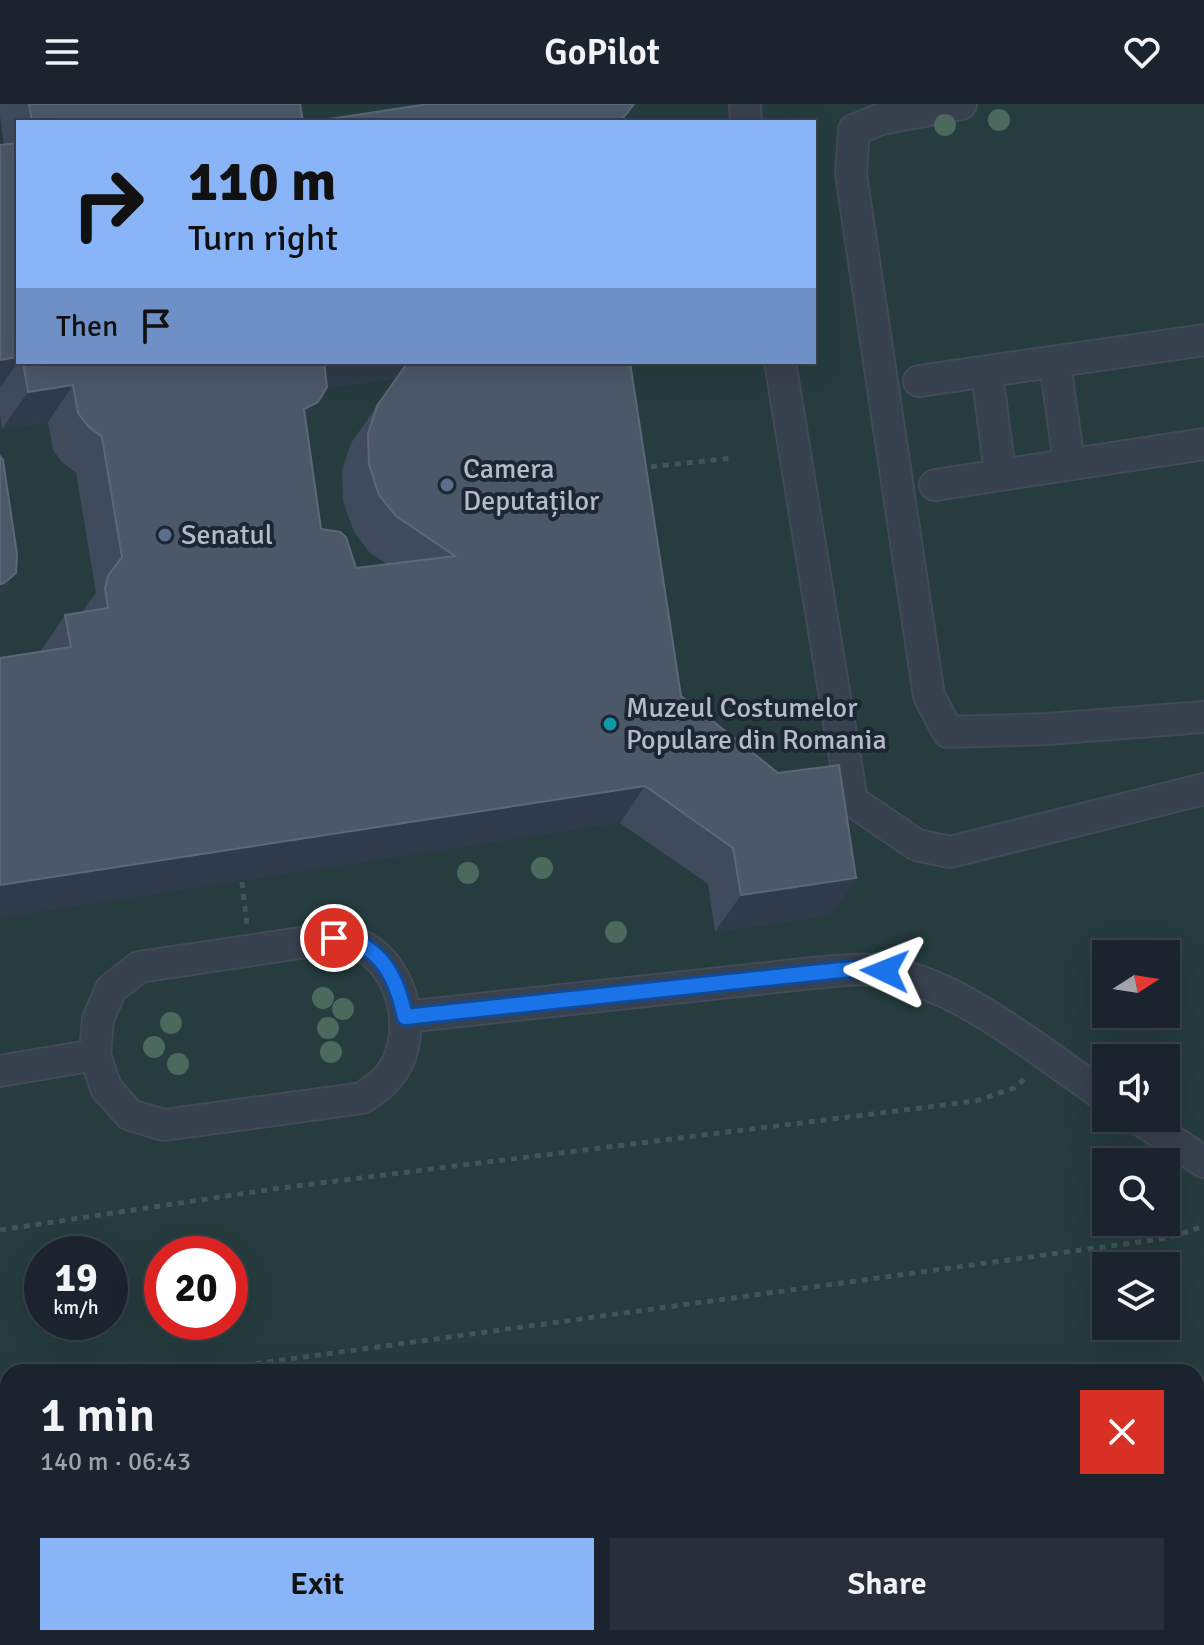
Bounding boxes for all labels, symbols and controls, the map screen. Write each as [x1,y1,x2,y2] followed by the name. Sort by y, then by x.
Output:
[40,30,84,74] icon: menu
[544,30,660,75] text: GoPilot
[1120,30,1164,74] icon: heart
[188,147,336,216] text: 110 m
[56,152,160,256] icon: right
[188,216,338,261] text: Turn right
[134,304,178,348] icon: arrive
[56,308,118,345] text: Then
[463,452,600,518] place label: Camera Deputaților
[438,476,456,494] marker: Camera Deputaților
[181,518,273,552] place label: Senatul
[156,526,174,544] marker: Senatul
[626,691,887,757] place label: Muzeul Costumelor Populare din Romania
[601,715,619,733] marker: Muzeul Costumelor Populare din Romania
[300,904,368,972] pin
[312,916,356,960] icon: arrive
[843,929,927,1013] position arrow
[1092,940,1180,1028] north arrow
[1092,940,1180,1340] map controls
[1092,1044,1180,1132] button: sound
[1092,1148,1180,1236] button: search
[144,1236,248,1340] speed limit sign: 20
[1092,1252,1180,1340] button: layers
[54,1253,98,1303] text: 19
[53,1295,99,1320] text: km/h
[40,1386,155,1445] text: 1 min
[1080,1390,1164,1474] button: close
[40,1446,191,1478] text: 140 m · 06:43
[40,1538,594,1630] button: Exit
[610,1538,1164,1630] button: Share

